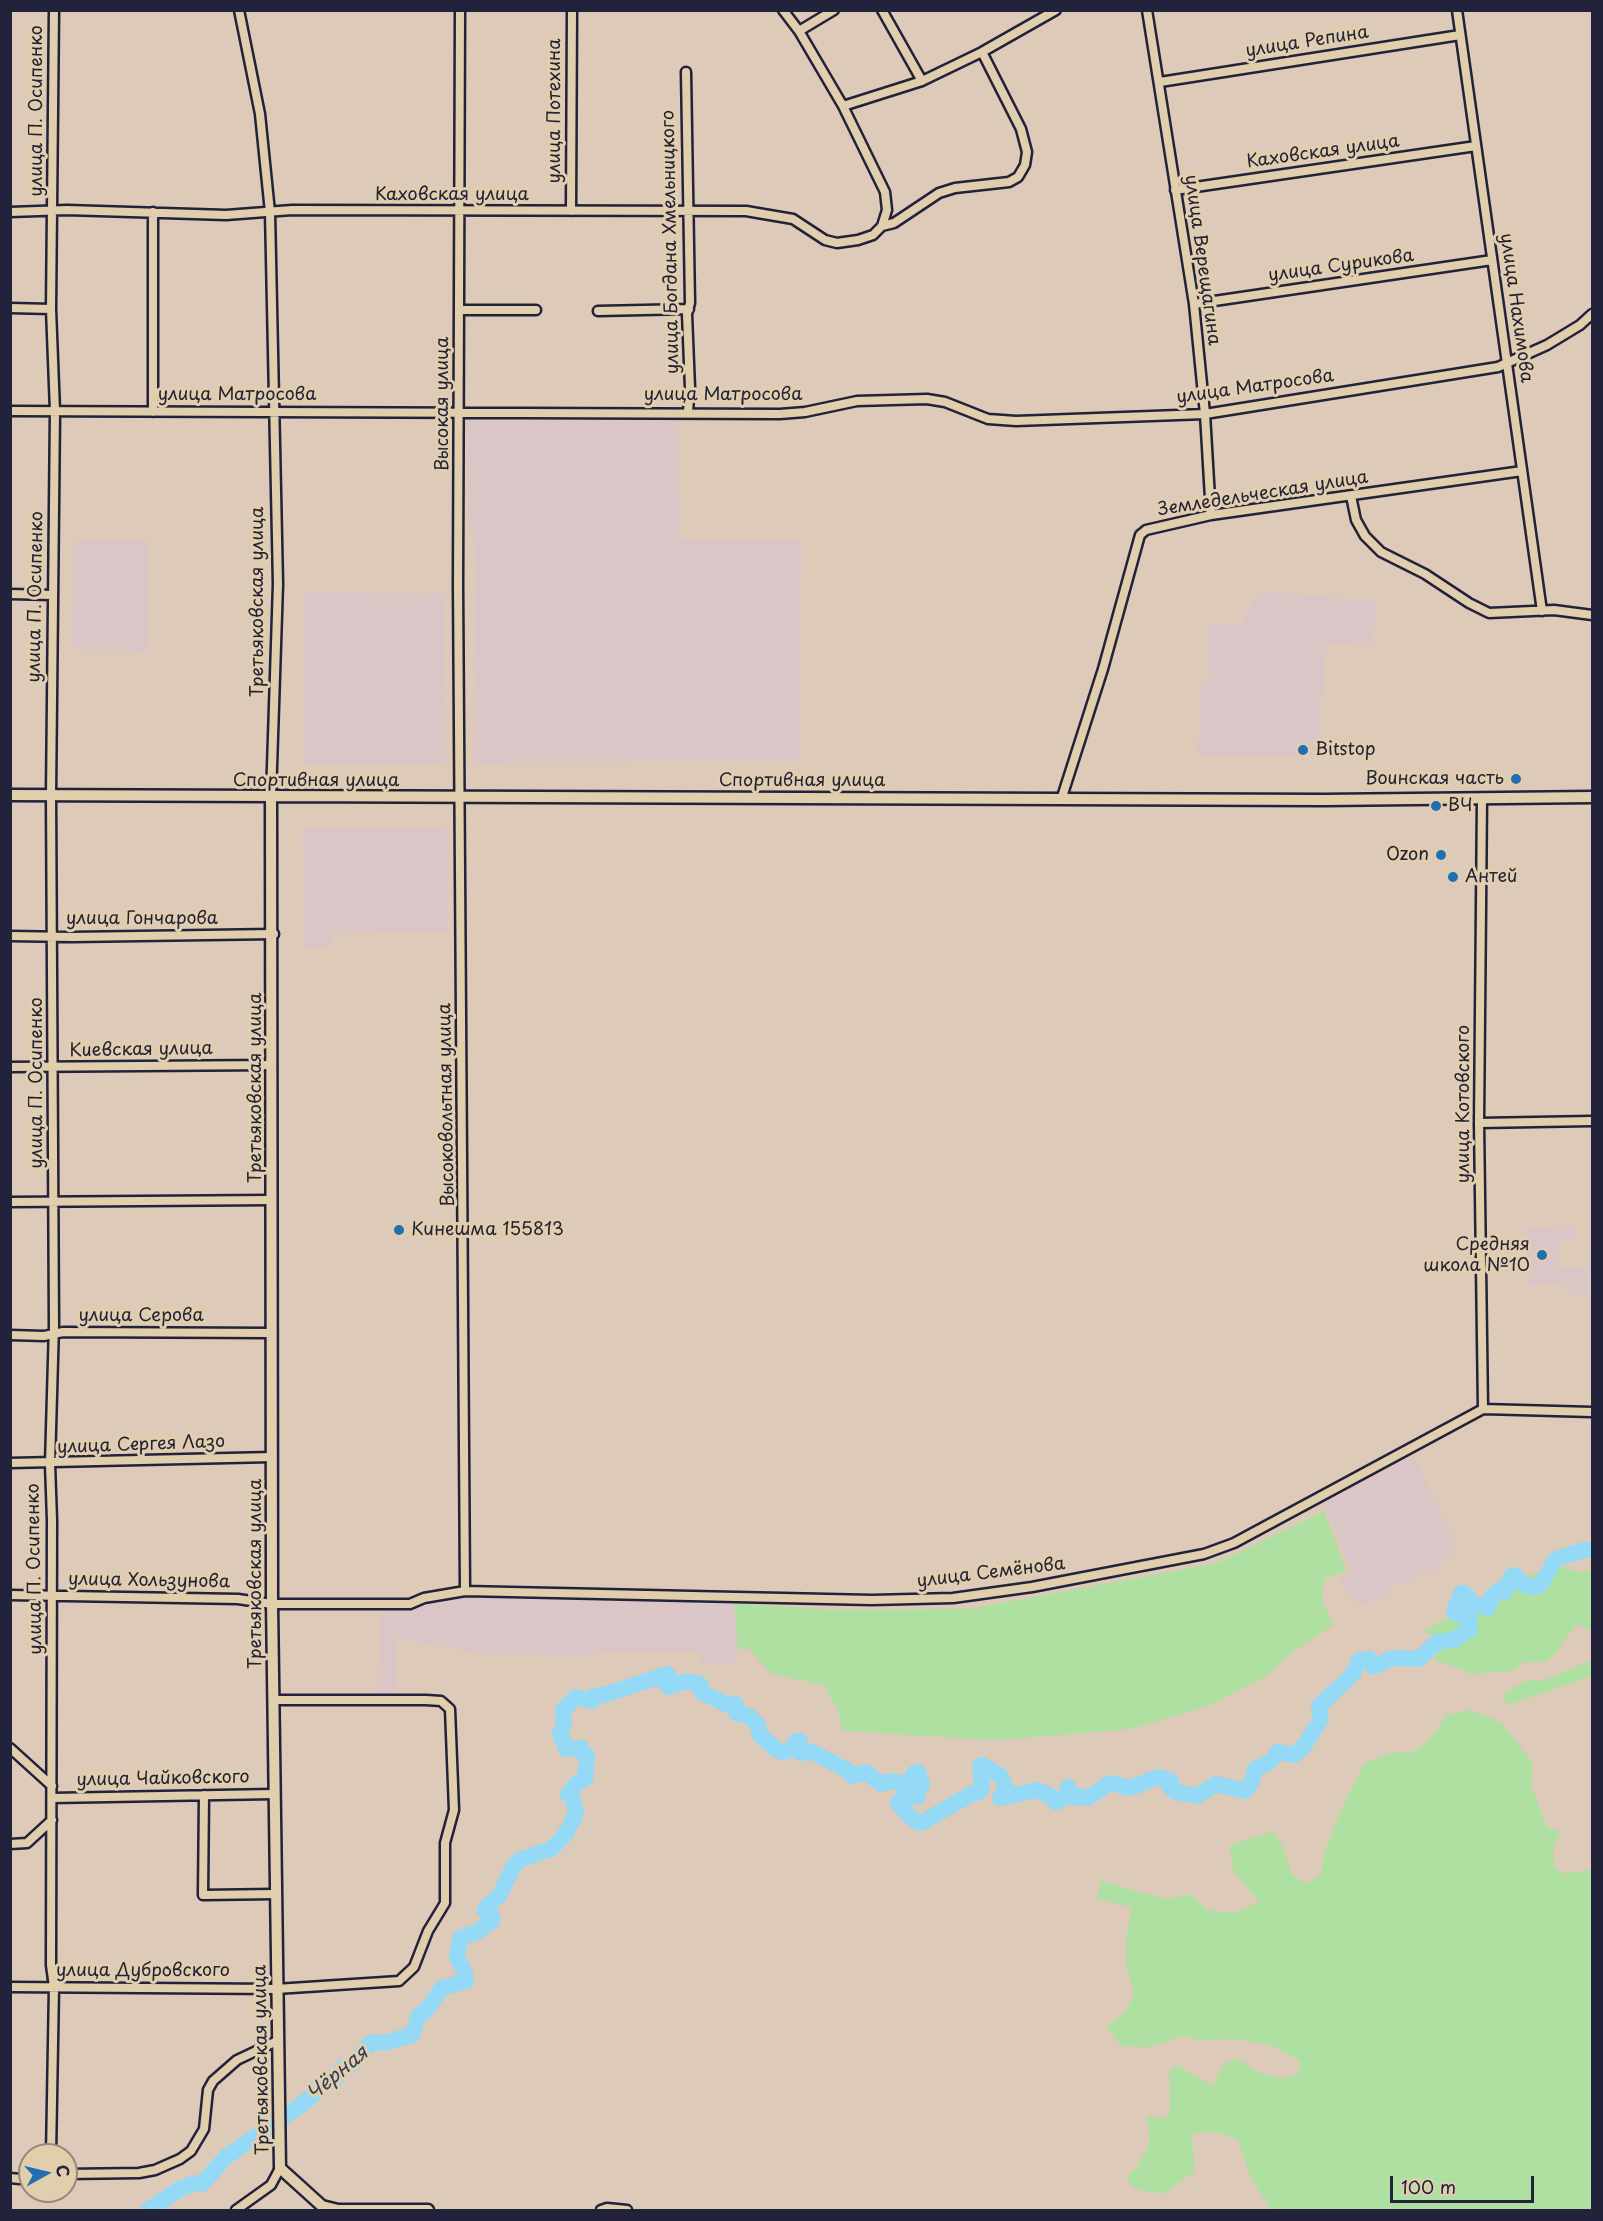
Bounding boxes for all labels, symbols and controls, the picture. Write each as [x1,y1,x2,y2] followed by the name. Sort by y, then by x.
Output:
[1244,22,1370,62] street label: улица Репина
[26,25,48,197] street label: улица П. Осипенко
[544,38,566,184] street label: улица Потехина
[658,110,684,374] street label: улица Богдана Хмельницкого
[1245,131,1401,173] street label: Каховская улица
[1179,173,1225,347] street label: улица Верещагина
[375,184,529,206] street label: Каховская улица
[1495,232,1537,384] street label: улица Нахимова
[1267,245,1415,287] street label: улица Сурикова
[432,337,454,471] street label: Высокая улица
[1175,365,1335,409] street label: улица Матросова
[158,384,316,406] street label: улица Матросова
[644,384,802,406] street label: улица Матросова
[1156,467,1370,521] street label: Земледельческая улица
[247,507,269,697] street label: Третьяковская улица
[24,511,48,683] street label: улица П. Осипенко
[1315,739,1376,761] place label: Bitstop
[1296,743,1310,757] marker: Bitstop
[1365,768,1504,790] place label: Воинская часть
[233,770,399,792] street label: Спортивная улица
[719,770,885,792] street label: Спортивная улица
[1509,772,1523,786] marker: Воинская часть
[1448,795,1473,817] place label: ВЧ
[1429,799,1443,813] marker: ВЧ
[1386,844,1429,866] place label: Ozon
[1434,848,1448,862] marker: Ozon
[1465,866,1518,888] place label: Антей
[1446,870,1460,884] marker: Антей
[66,908,218,930] street label: улица Гончарова
[245,993,267,1183] street label: Третьяковская улица
[26,997,48,1169] street label: улица П. Осипенко
[434,1003,460,1207] street label: Высоковольтная улица
[1453,1025,1475,1183] street label: улица Котовского
[69,1038,213,1062] street label: Киевская улица
[411,1219,564,1241] place label: Кинешма 155813
[392,1223,406,1237] marker: Кинешма 155813
[1423,1234,1530,1276] place label: Средняя школа №10
[1535,1248,1549,1262] marker: Средняя школа №10
[78,1305,204,1327] street label: улица Серова
[57,1431,225,1459] street label: улица Сергея Лазо
[245,1479,267,1669] street label: Третьяковская улица
[23,1483,47,1655] street label: улица П. Осипенко
[916,1553,1066,1593] street label: улица Семёнова
[68,1569,230,1593] street label: улица Хользунова
[76,1767,250,1791] street label: улица Чайковского
[56,1960,230,1982] street label: улица Дубровского
[250,1965,274,2155] street label: Третьяковская улица
[303,2042,373,2106] water label: Чёрная
[18,2143,78,2203] north arrow
[51,2163,77,2178] text: С
[1393,2164,1537,2202] scale bar
[1401,2173,1456,2200] text: 100 m

